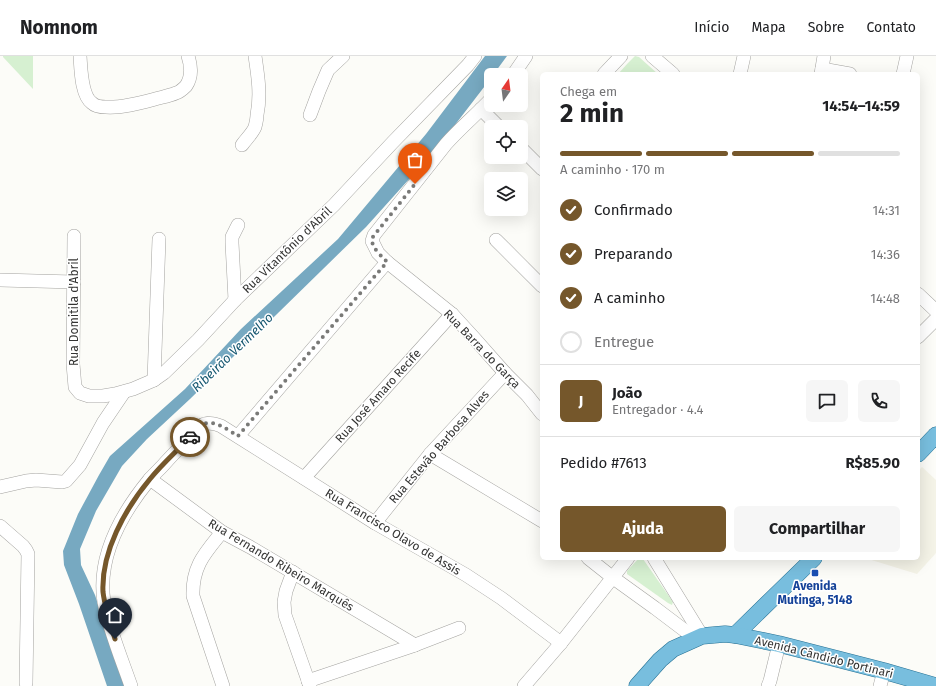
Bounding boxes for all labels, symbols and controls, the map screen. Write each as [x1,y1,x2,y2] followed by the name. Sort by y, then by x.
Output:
[20,16,98,39] text: Nomnom
[694,19,729,36] text: Início
[751,19,786,36] text: Mapa
[808,19,844,36] text: Sobre
[866,19,916,36] text: Contato
[484,68,528,112] north arrow
[484,68,528,216] map controls
[560,84,617,99] text: Chega em
[822,97,900,115] text: 14:54–14:59
[560,98,624,129] text: 2 min
[484,120,528,164] button: locate
[398,143,432,184] pin
[404,149,426,171] icon: bag
[560,162,665,177] text: A caminho · 170 m
[484,172,528,216] button: layers
[560,199,582,221] icon: check
[594,201,673,219] text: Confirmado
[239,203,335,296] street label: Rua Vitantônio d'Abril
[872,203,900,218] text: 14:31
[560,243,582,265] icon: check
[594,245,673,263] text: Preparando
[871,247,900,262] text: 14:36
[67,257,81,366] street label: Rua Domitila d'Abril
[560,287,582,309] icon: check
[594,289,665,307] text: A caminho
[870,291,900,306] text: 14:48
[441,307,523,391] street label: Rua Barra do Garça
[189,310,276,395] water label: Ribeirão Vermelho
[594,333,654,351] text: Entregue
[332,346,424,446] street label: Rua José Amaro Recife
[806,380,848,422] button: chat
[858,380,900,422] button: phone
[612,384,642,402] text: João
[386,387,492,506] street label: Rua Estevão Barbosa Alves
[579,392,583,410] text: J
[612,402,703,417] text: Entregador · 4.4
[170,417,210,457] courier
[179,426,201,448] icon: car
[560,454,647,472] text: Pedido #7613
[845,454,900,472] text: R$85.90
[323,486,464,578] street label: Rua Francisco Olavo de Assis
[560,506,726,552] button: Ajuda
[734,506,900,552] button: Compartilhar
[206,516,357,614] street label: Rua Fernando Ribeiro Marquês
[810,568,820,578] marker: Avenida Mutinga, 5148
[778,579,852,607] place label: Avenida Mutinga, 5148
[98,598,132,639] pin
[104,604,126,626] icon: home
[753,633,895,681] street label: Avenida Cândido Portinari

